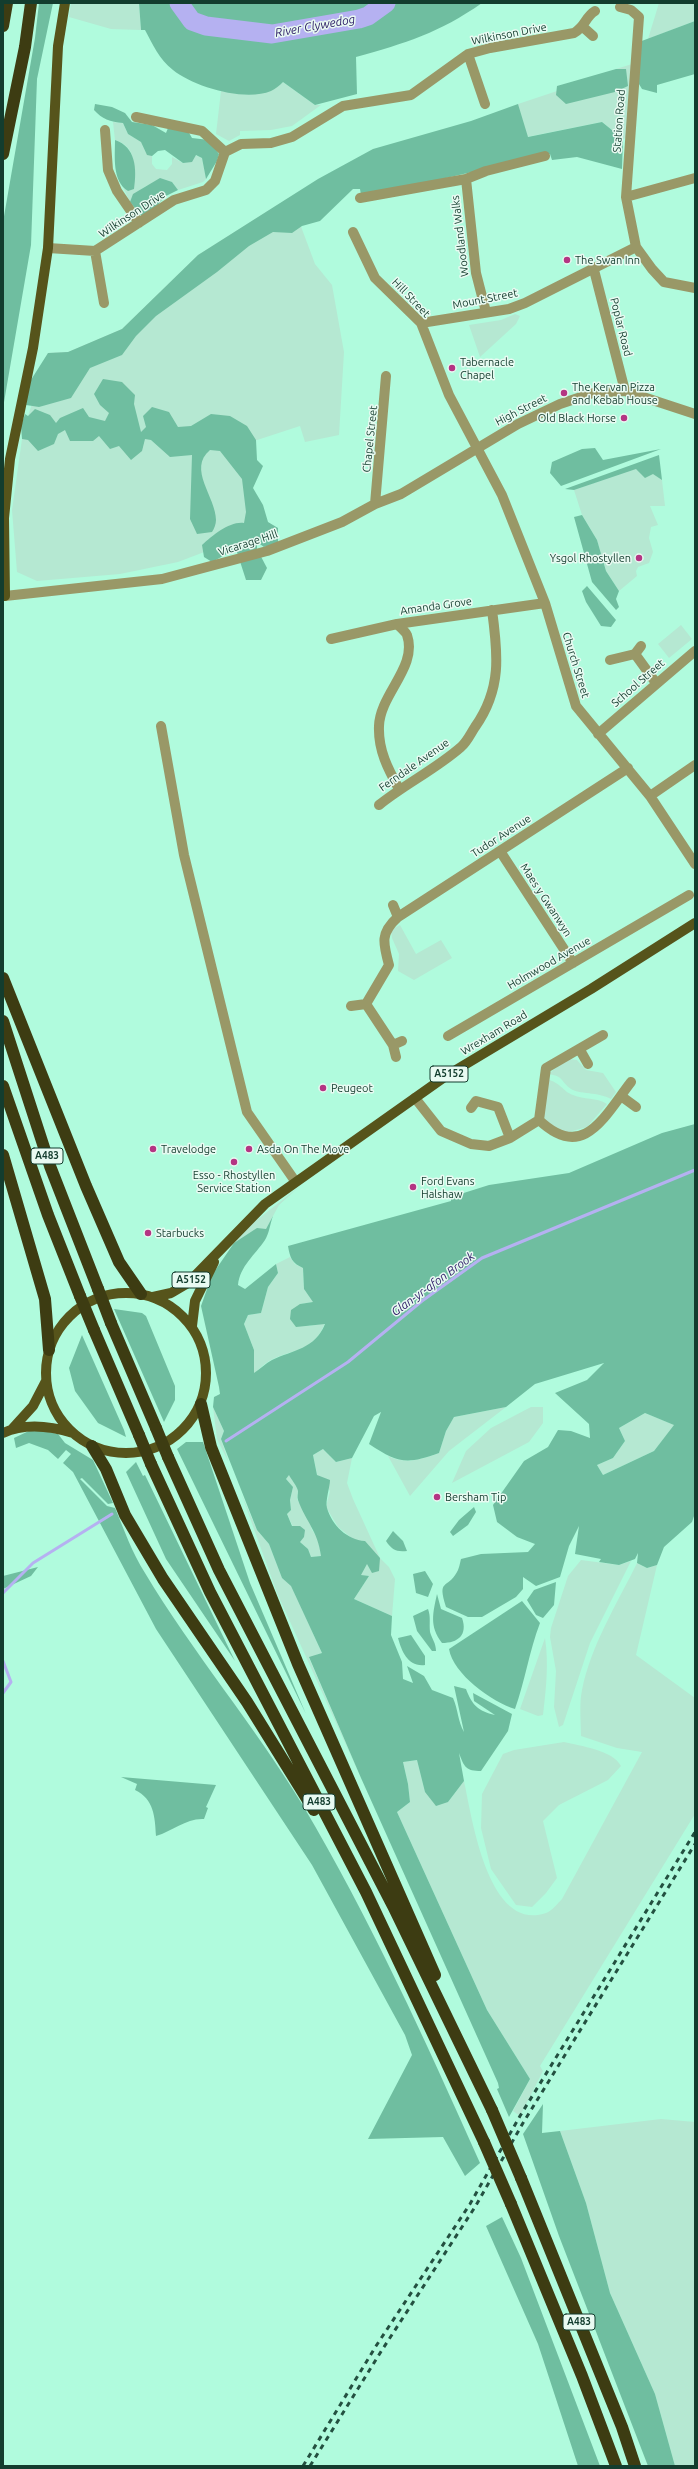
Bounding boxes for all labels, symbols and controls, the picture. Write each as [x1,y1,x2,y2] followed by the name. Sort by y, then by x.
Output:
[274,12,356,40] water label: River Clywedog
[470,20,548,48] street label: Wilkinson Drive
[610,89,628,153] street label: Station Road
[96,188,168,240] street label: Wilkinson Drive
[448,195,472,277] street label: Woodland Walks
[575,253,640,267] place label: The Swan Inn
[562,255,572,265] marker: The Swan Inn
[389,276,433,320] street label: Hill Street
[451,286,519,312] street label: Mount Street
[607,296,635,358] street label: Poplar Road
[460,355,514,381] place label: Tabernacle Chapel
[447,363,457,373] marker: Tabernacle Chapel
[572,380,658,406] place label: The Kervan Pizza and Kebab House
[559,388,569,398] marker: The Kervan Pizza and Kebab House
[493,391,549,429] street label: High Street
[360,405,380,473] street label: Chapel Street
[538,411,616,425] place label: Old Black Horse
[619,413,629,423] marker: Old Black Horse
[217,527,279,559] street label: Vicarage Hill
[550,551,631,565] place label: Ysgol Rhostyllen
[634,553,644,563] marker: Ysgol Rhostyllen
[399,594,473,618] street label: Amanda Grove
[560,631,592,699] street label: Church Street
[609,656,667,710] street label: School Street
[376,736,452,794] street label: Ferndale Avenue
[469,812,533,860] street label: Tudor Avenue
[517,861,575,939] street label: Maes y Gwanwyn
[505,934,593,992] street label: Holmwood Avenue
[458,1008,530,1058] street label: Wrexham Road
[430,1066,468,1082] road number: A5152
[331,1081,373,1095] place label: Peugeot
[318,1083,328,1093] marker: Peugeot
[161,1142,216,1156] place label: Travelodge
[257,1142,349,1156] place label: Asda On The Move
[148,1144,158,1154] marker: Travelodge
[244,1144,254,1154] marker: Asda On The Move
[31,1148,63,1164] road number: A483
[229,1157,239,1167] marker: Esso - Rhostyllen Service Station
[193,1168,275,1194] place label: Esso - Rhostyllen Service Station
[421,1174,474,1200] place label: Ford Evans Halshaw
[408,1182,418,1192] marker: Ford Evans Halshaw
[156,1226,204,1240] place label: Starbucks
[143,1228,153,1238] marker: Starbucks
[389,1249,477,1319] water label: Glan-yr-afon Brook
[172,1272,210,1288] road number: A5152
[445,1490,506,1504] place label: Bersham Tip
[432,1492,442,1502] marker: Bersham Tip
[303,1794,335,1810] road number: A483
[563,2314,595,2330] road number: A483

